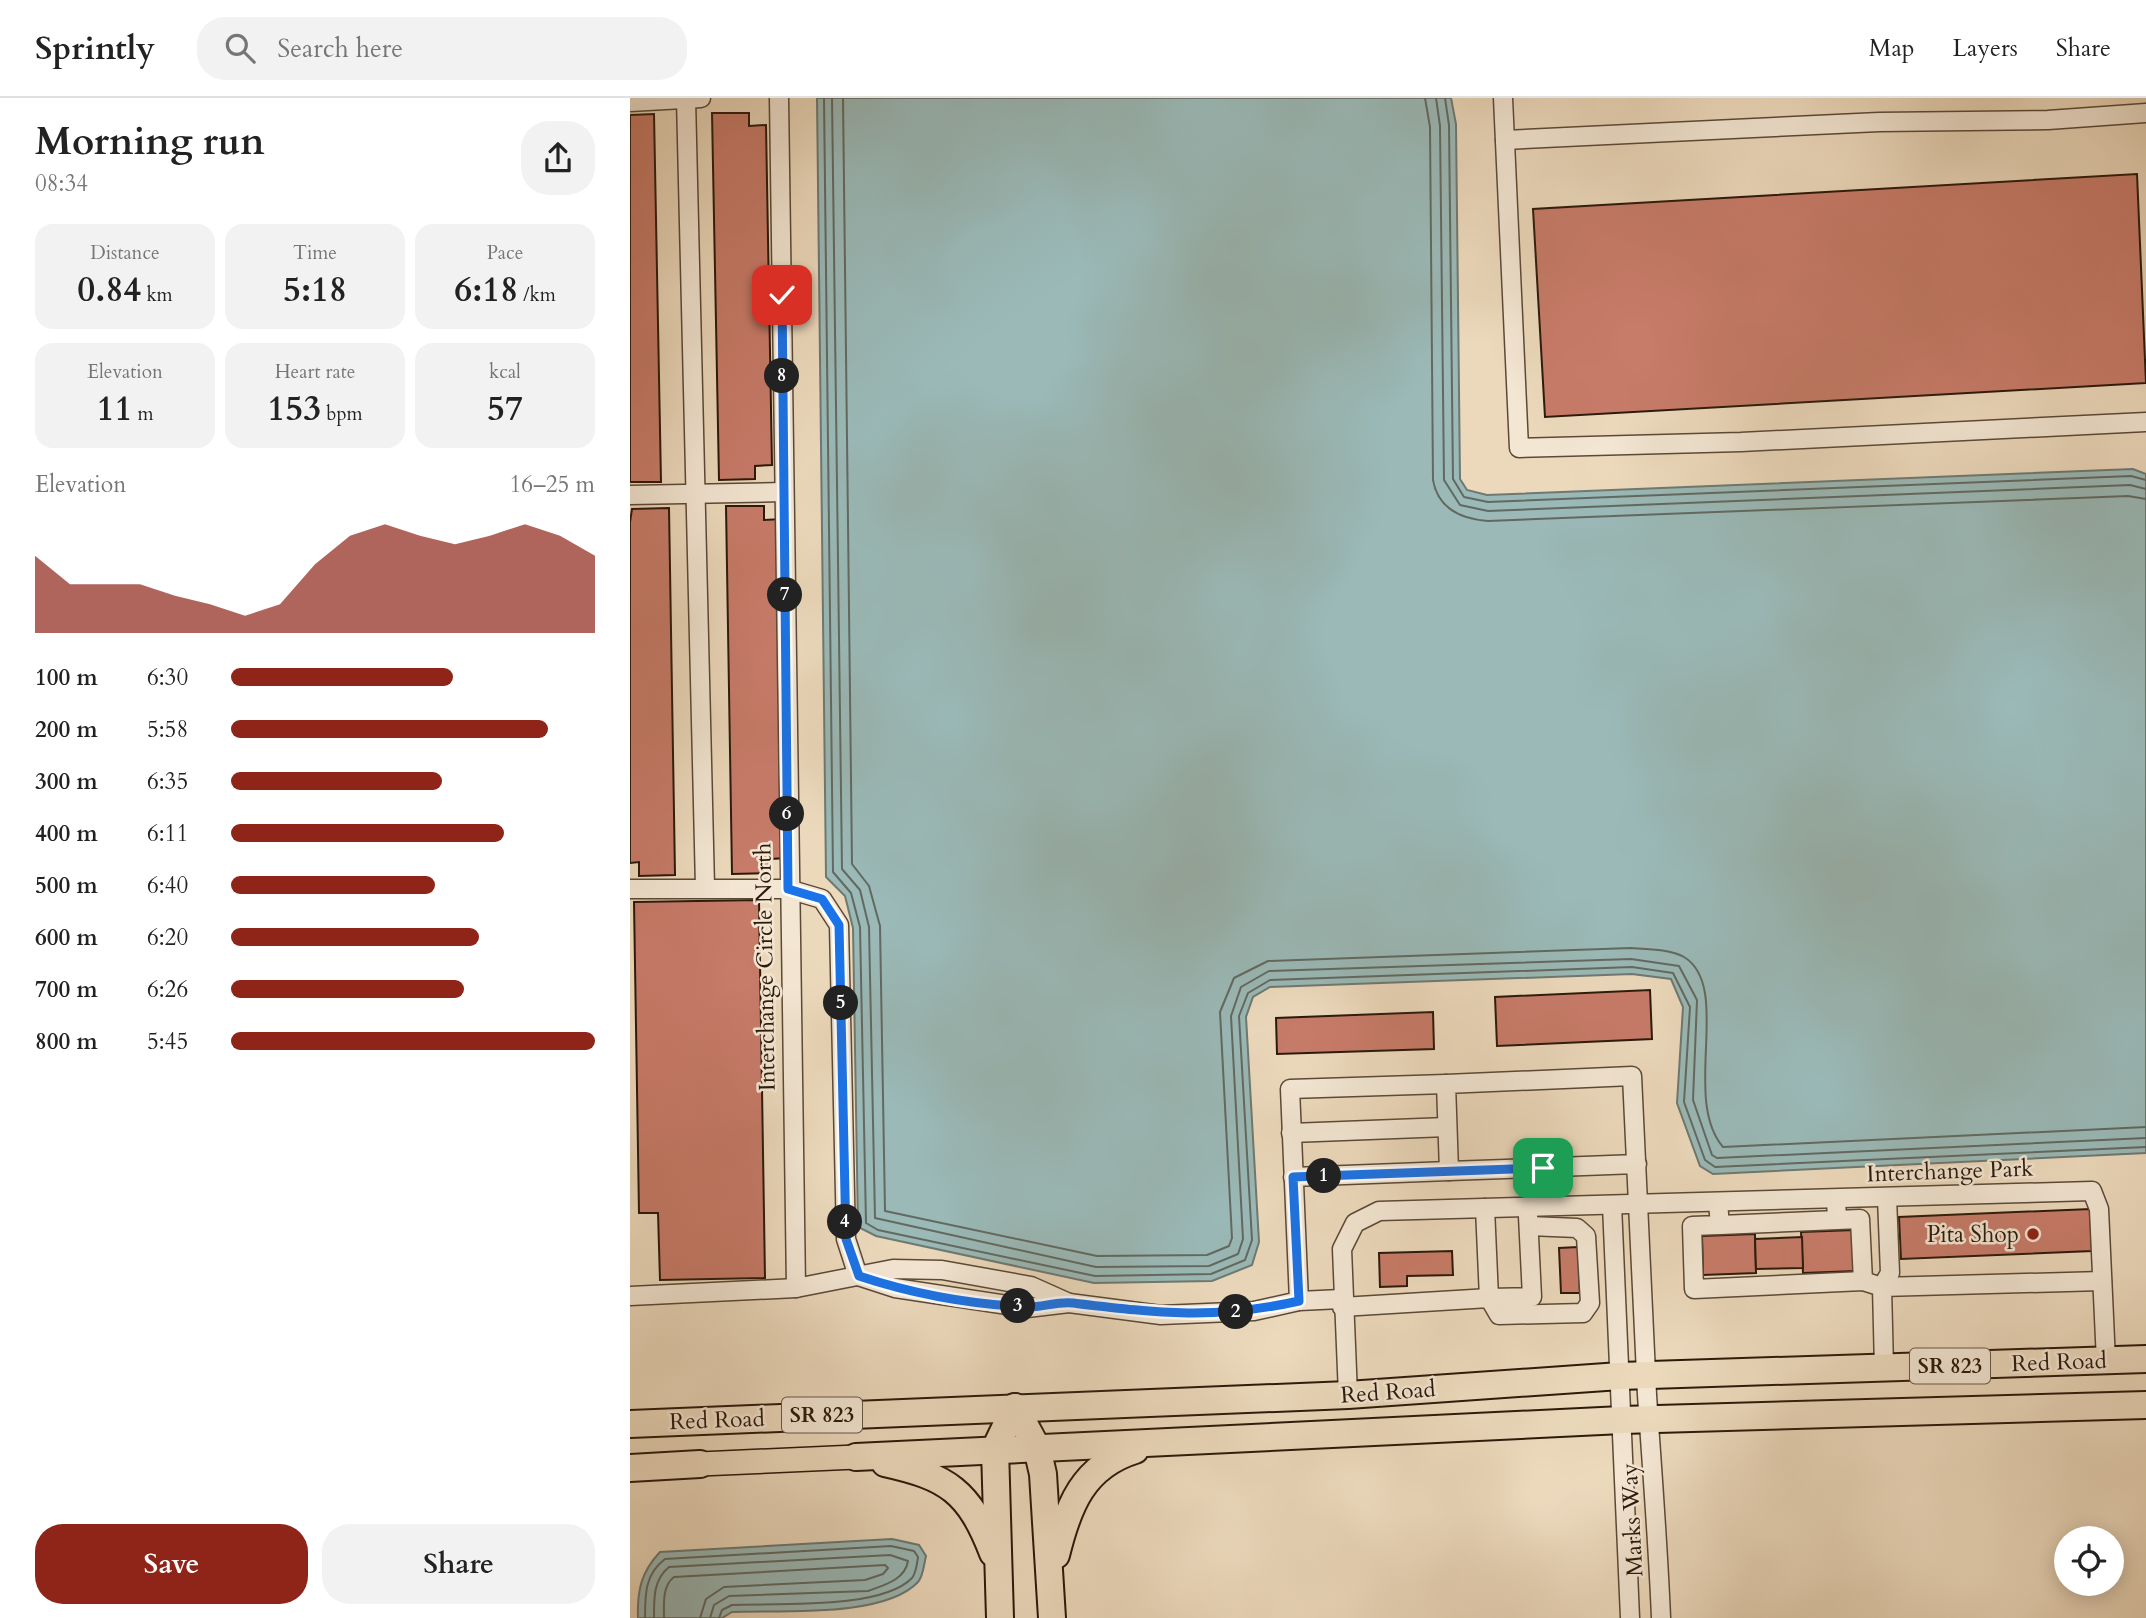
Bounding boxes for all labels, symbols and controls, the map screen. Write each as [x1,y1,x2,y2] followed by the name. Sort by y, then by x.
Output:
[197,17,687,80] search box
[35,26,155,71] text: Sprintly
[221,29,259,67] icon: search
[277,31,403,66] text: Search here
[1869,32,1915,65] text: Map
[1953,32,2018,65] text: Layers
[2056,32,2111,65] text: Share
[35,116,265,168] text: Morning run
[521,121,595,195] button: share
[35,168,88,199] text: 08:34
[90,240,160,266] text: Distance
[293,240,337,266] text: Time
[487,240,523,266] text: Pace
[752,265,812,325] pin
[77,266,141,314] text: 0.84
[283,266,347,314] text: 5:18
[454,266,518,314] text: 6:18
[763,276,801,314] icon: check
[141,282,173,308] text: km
[518,282,556,308] text: /km
[764,358,800,394] pin: 8
[87,359,163,385] text: Elevation
[275,359,355,385] text: Heart rate
[489,359,521,385] text: kcal
[777,362,786,388] text: 8
[96,385,132,433] text: 11
[267,385,321,433] text: 153
[487,385,523,433] text: 57
[132,401,154,427] text: m
[321,401,363,427] text: bpm
[35,469,126,500] text: Elevation
[510,469,595,500] text: 16–25 m
[768,578,802,612] pin: 7
[780,581,789,607] text: 7
[35,662,98,693] text: 100 m
[147,662,188,693] text: 6:30
[35,714,98,745] text: 200 m
[147,714,188,745] text: 5:58
[35,766,98,797] text: 300 m
[147,766,188,797] text: 6:35
[770,796,804,832] pin: 6
[782,800,791,826] text: 6
[35,818,98,849] text: 400 m
[147,818,188,849] text: 6:11
[747,842,783,1091] street label: Interchange Circle North
[35,870,98,901] text: 500 m
[147,870,188,901] text: 6:40
[35,922,98,953] text: 600 m
[147,922,188,953] text: 6:20
[35,974,98,1005] text: 700 m
[147,974,188,1005] text: 6:26
[824,986,858,1020] pin: 5
[836,989,845,1015] text: 5
[35,1026,98,1057] text: 800 m
[147,1026,188,1057] text: 5:45
[1513,1138,1573,1198] pin
[1524,1149,1562,1187] icon: arrive
[1866,1153,2035,1189] street label: Interchange Park
[1306,1158,1342,1194] pin: 1
[1319,1162,1328,1188] text: 1
[828,1204,862,1240] pin: 4
[840,1208,849,1234] text: 4
[1927,1219,2019,1250] place label: Pita Shop
[2025,1226,2041,1242] marker: Pita Shop
[1000,1288,1036,1324] pin: 3
[1013,1292,1022,1318] text: 3
[1218,1294,1254,1330] pin: 2
[1231,1298,1240,1324] text: 2
[2011,1345,2108,1379] street label: Red Road
[1910,1348,1990,1384] road number: SR 823
[1339,1373,1437,1411] street label: Red Road
[782,1398,862,1432] road number: SR 823
[669,1403,766,1437] street label: Red Road
[1614,1462,1650,1578] street label: Marks Way
[35,1524,308,1604] button: Save
[322,1524,595,1604] button: Share
[2054,1526,2124,1596] map controls
[2054,1526,2124,1596] button: locate

